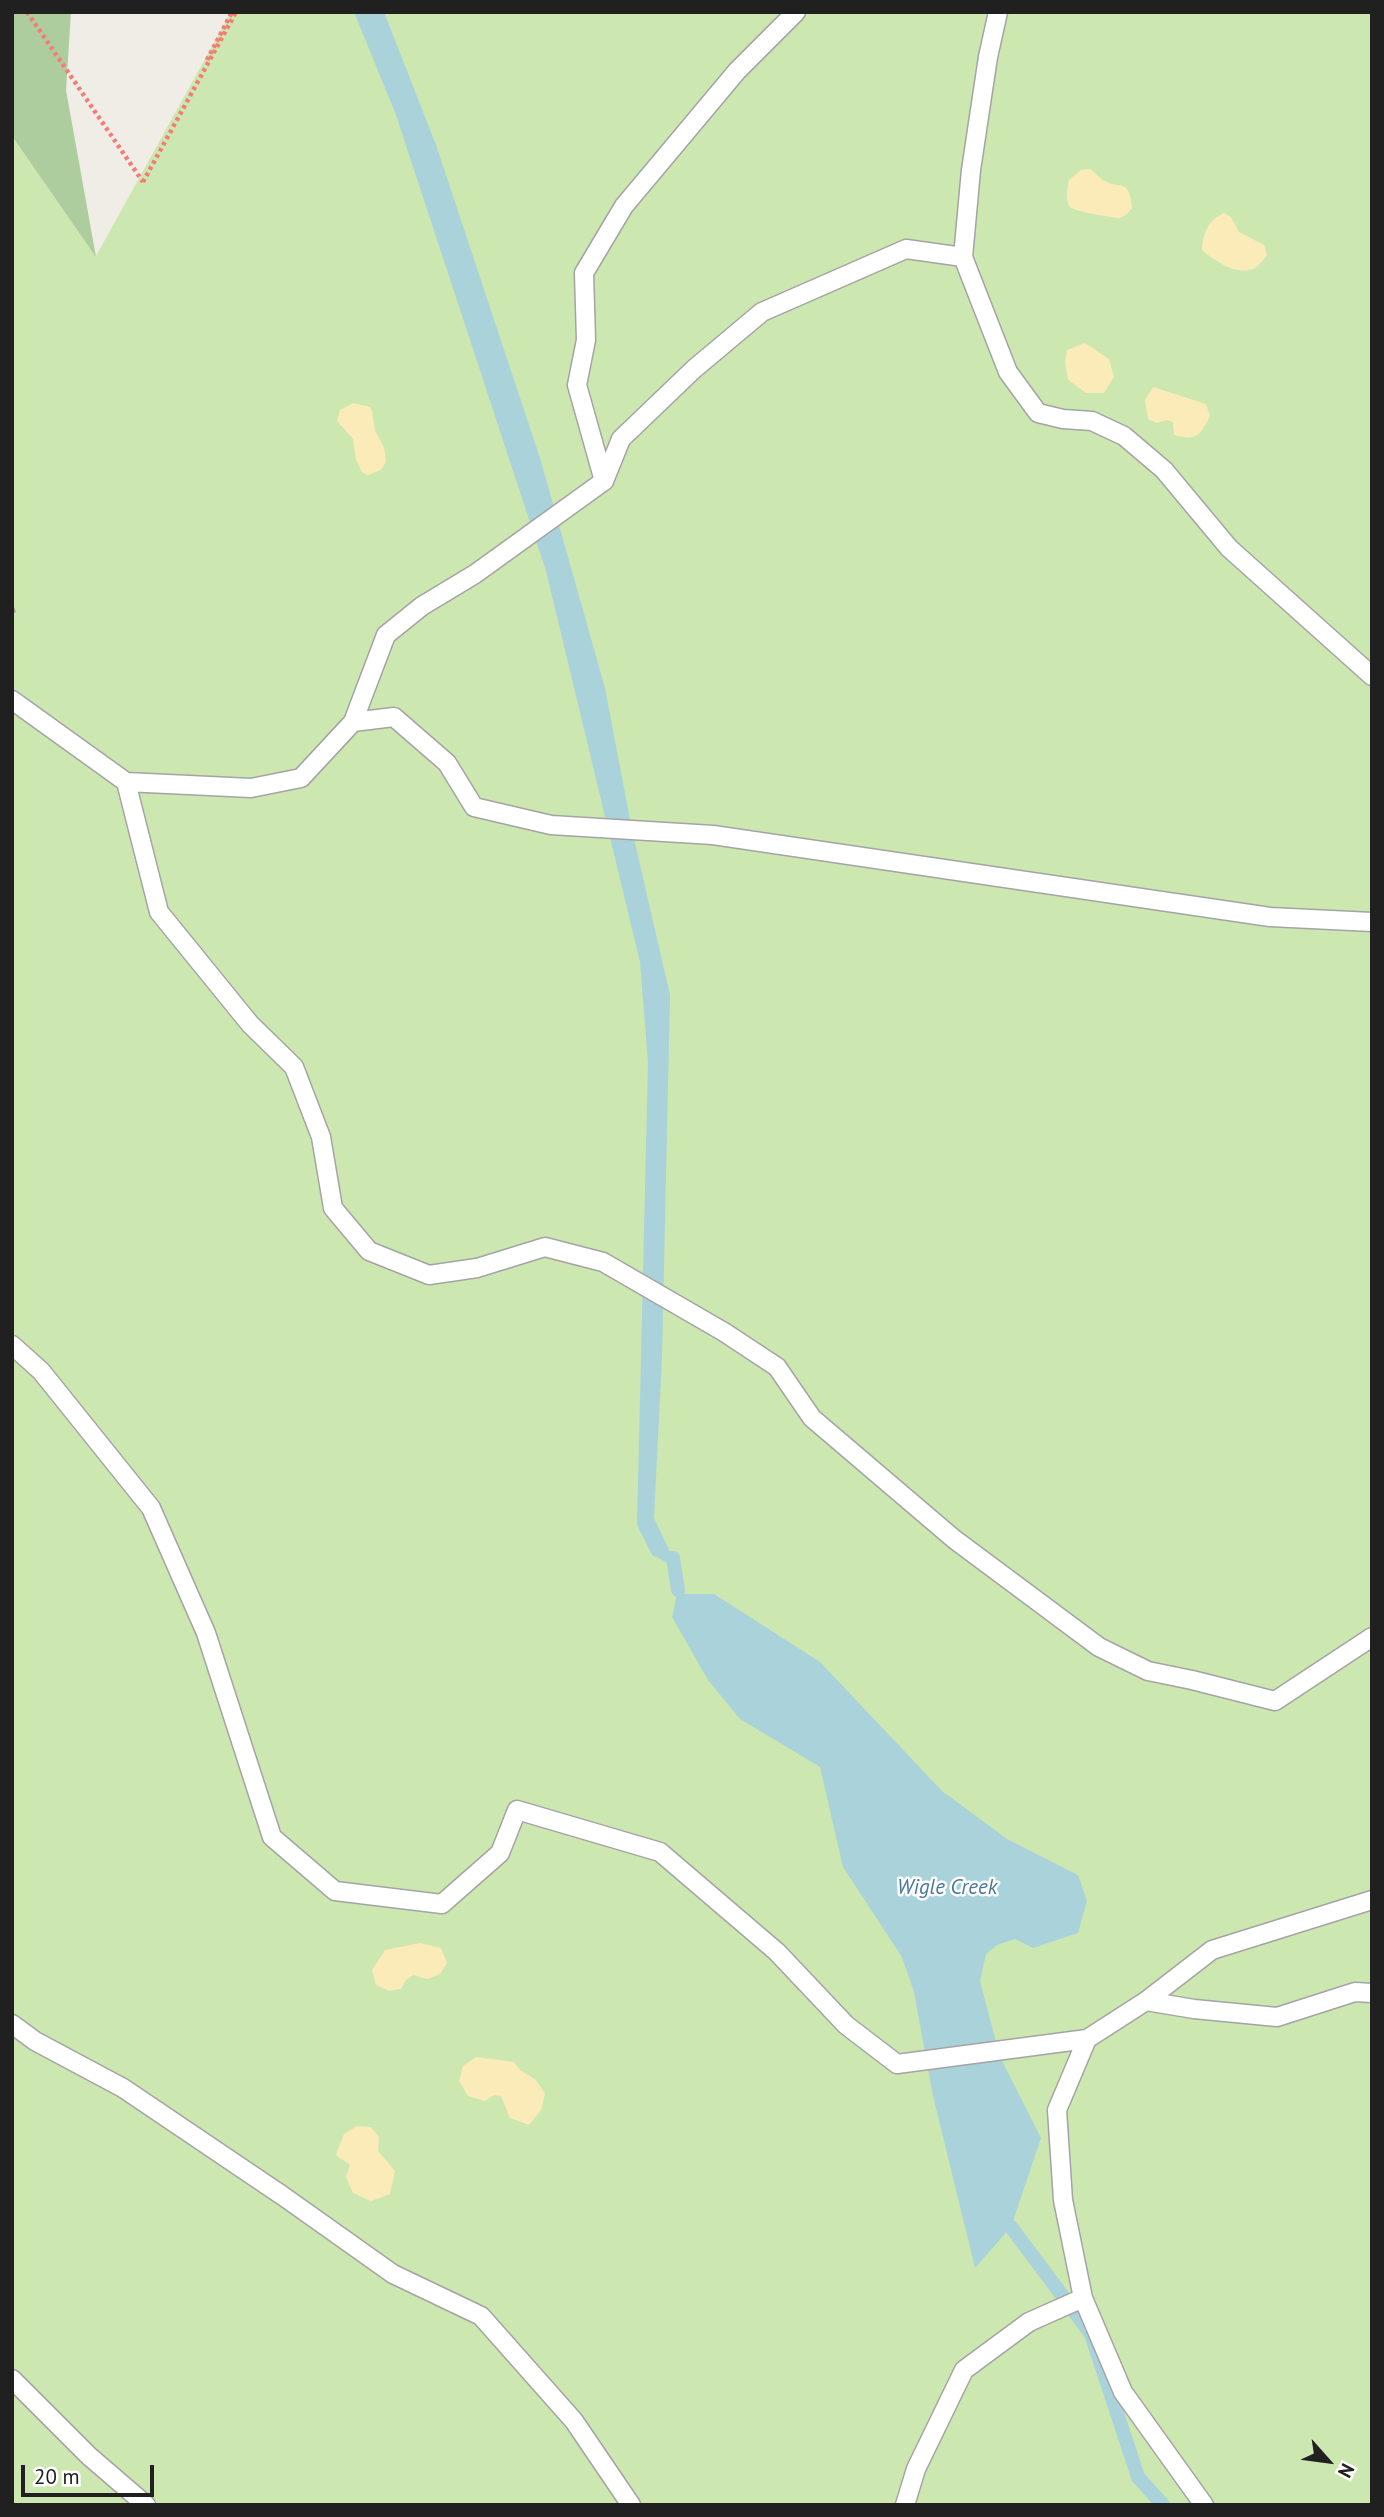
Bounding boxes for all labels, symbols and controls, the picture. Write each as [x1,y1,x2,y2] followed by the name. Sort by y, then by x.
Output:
[897,1875,997,1901] water label: Wigle Creek
[1293,2426,1363,2496] north arrow
[24,2450,158,2494] scale bar
[1333,2460,1360,2482] text: N
[34,2463,80,2490] text: 20 m

